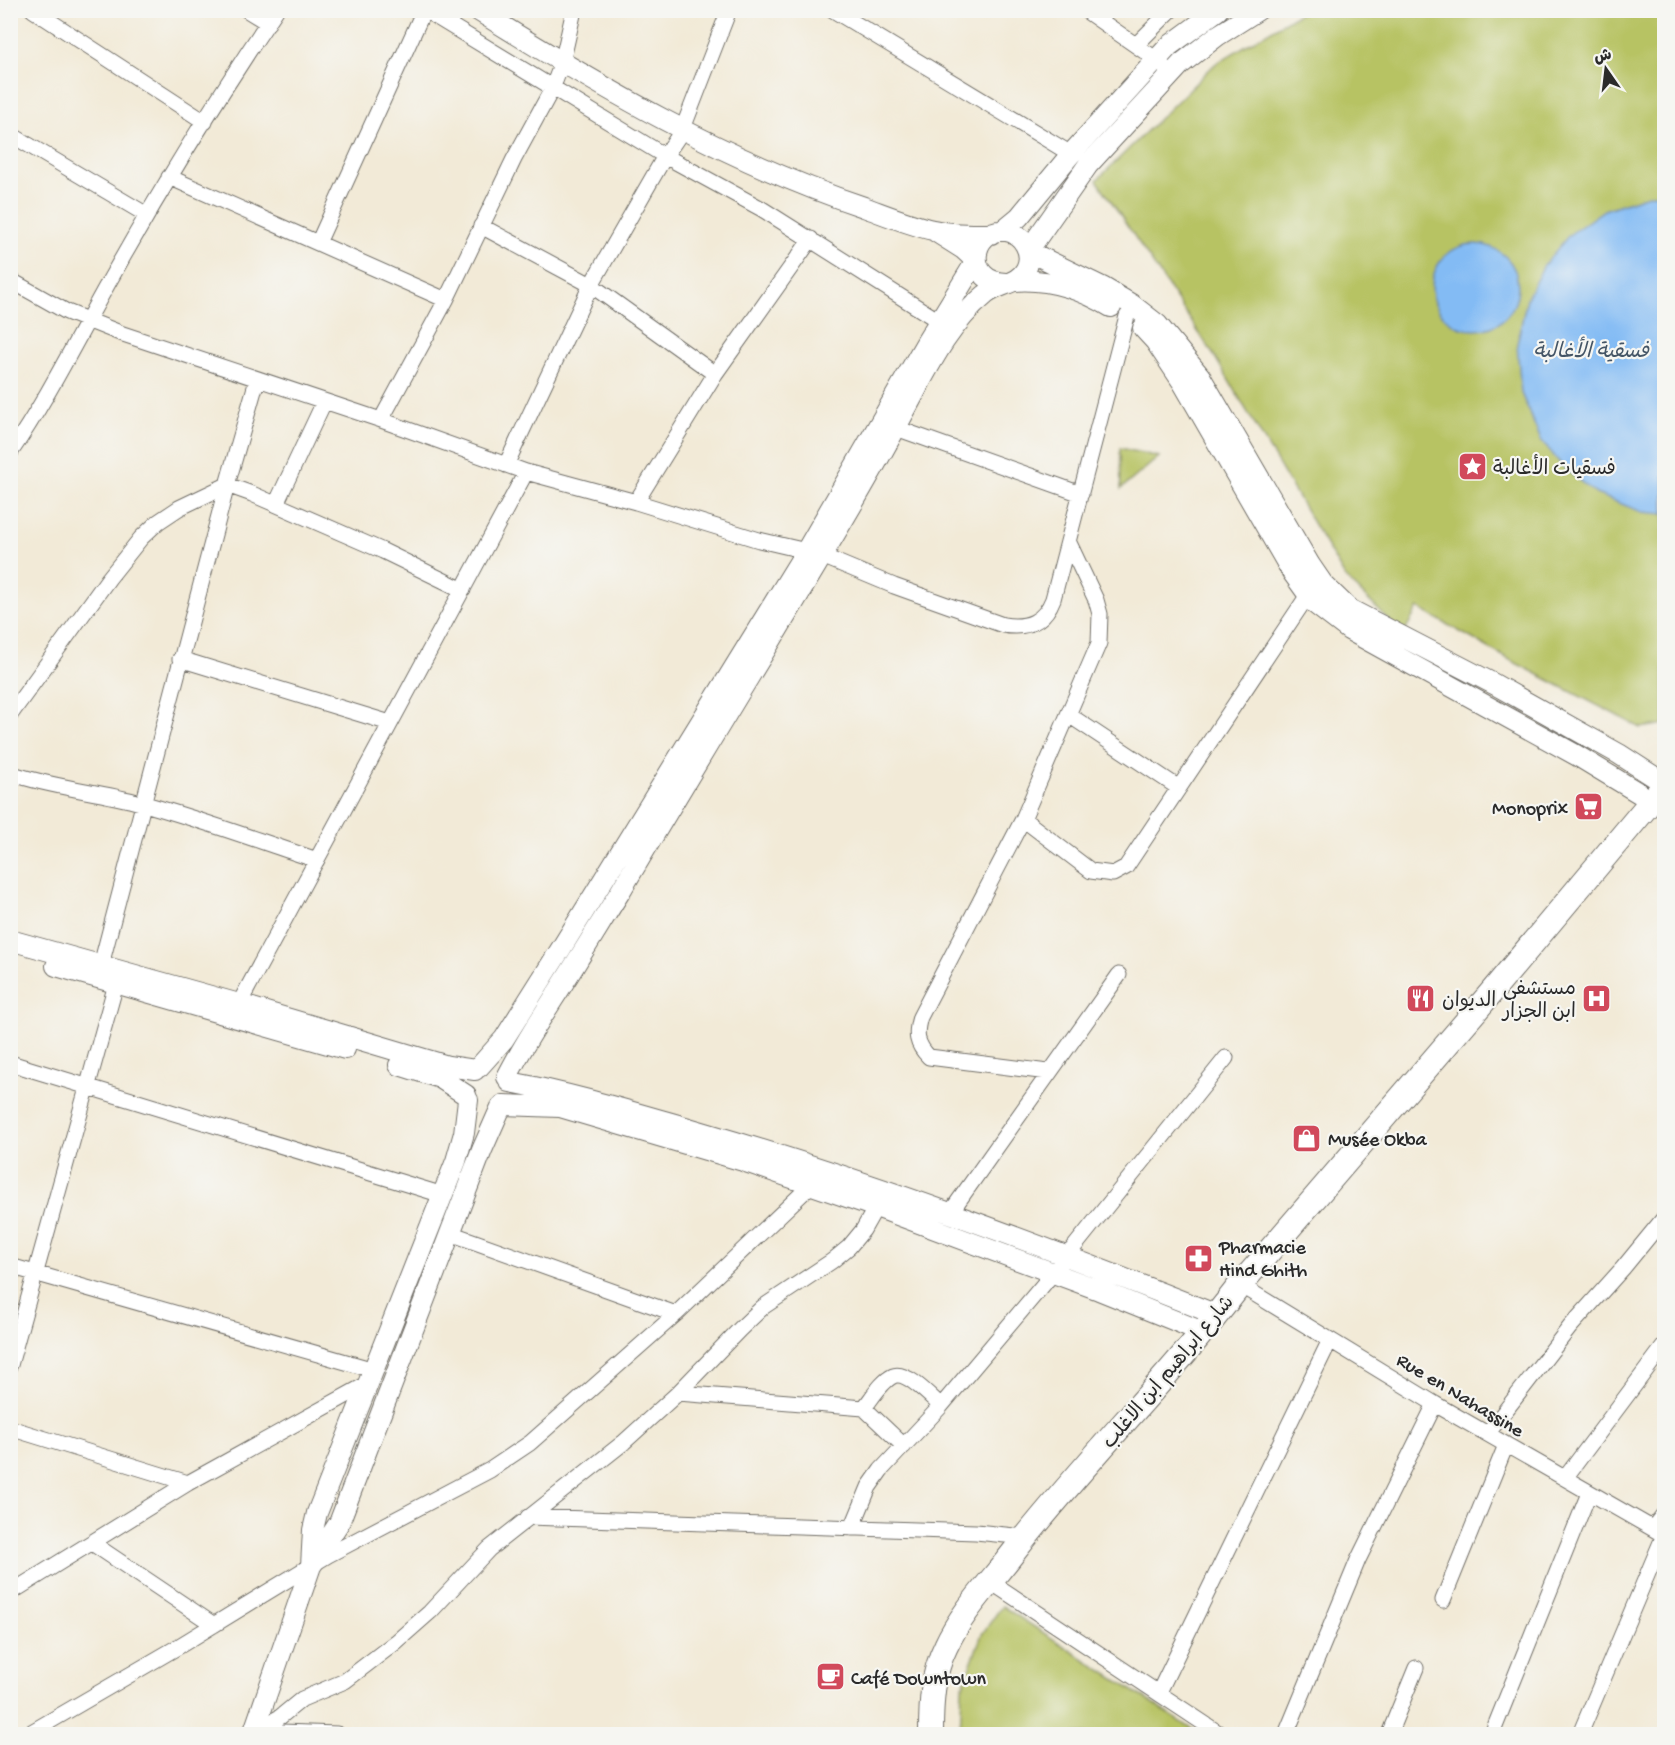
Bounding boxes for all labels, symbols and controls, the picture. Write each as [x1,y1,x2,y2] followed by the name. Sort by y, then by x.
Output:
[1576,39,1636,99] north arrow
[1592,46,1614,69] text: ش
[1533,336,1650,366] water label: فسقية الأغالبة
[1456,451,1488,483] place icon: فسقيات الأغالبة
[1493,454,1616,482] place label: فسقيات الأغالبة
[1573,791,1605,823] supermarket icon: Monoprix
[1492,799,1568,822] place label: Monoprix
[1501,979,1576,1025] place label: مستشفى ابن الجزار
[1581,982,1613,1014] hospital icon: مستشفى ابن الجزار
[1405,983,1437,1015] restaurant icon: الديوان
[1442,990,1496,1014] place label: الديوان
[1291,1122,1323,1154] shop icon: Musée Okba
[1328,1130,1428,1153] place label: Musée Okba
[1218,1238,1308,1284] place label: Pharmacie Hind Ghith
[1182,1242,1214,1274] pharmacy icon: Pharmacie Hind Ghith
[1098,1292,1240,1454] street label: شارع ابراهيم ابن الاغلب
[1391,1350,1528,1444] street label: Rue en Nahassine
[814,1661,846,1693] cafe icon: Café Downtown
[851,1669,987,1692] place label: Café Downtown

